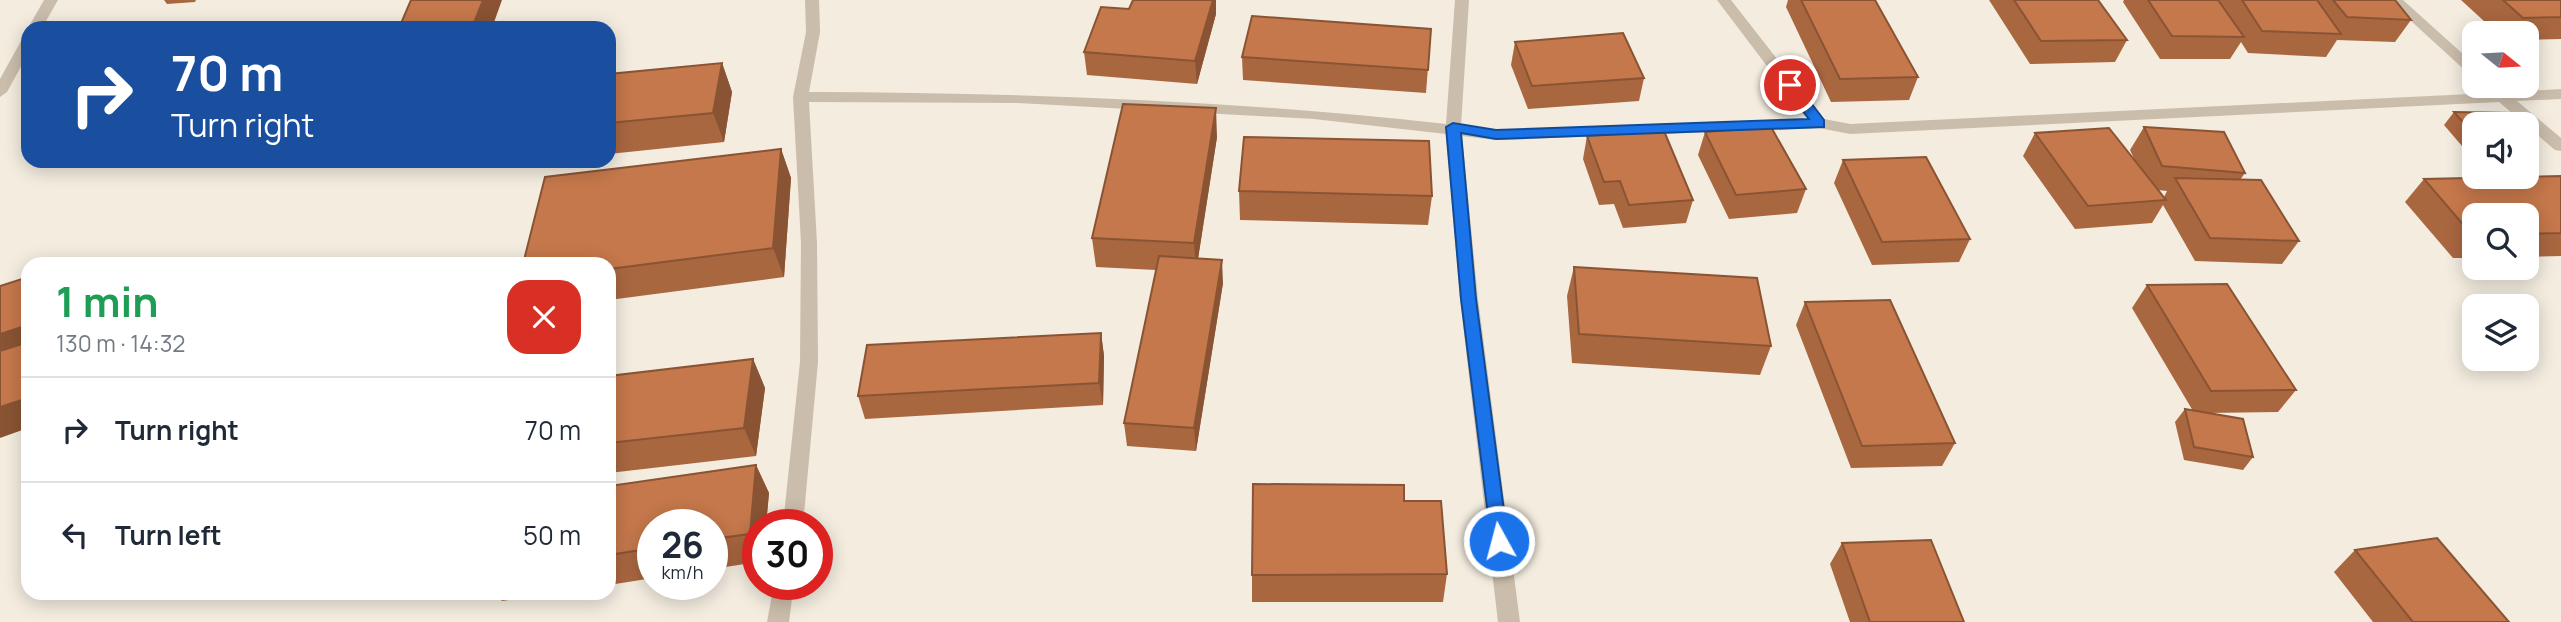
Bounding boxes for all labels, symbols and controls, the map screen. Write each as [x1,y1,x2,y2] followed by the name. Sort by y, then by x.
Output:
[2462,21,2539,98] north arrow
[2462,21,2539,371] map controls
[171,39,283,106] text: 70 m
[56,49,147,140] icon: right
[1760,55,1820,115] pin
[1771,66,1809,104] icon: arrive
[171,103,314,147] text: Turn right
[2462,112,2539,189] button: sound
[2462,203,2539,280] button: search
[56,272,159,330] text: 1 min
[507,280,581,354] button: close
[2462,294,2539,371] button: layers
[56,327,185,359] text: 130 m · 14:32
[56,411,94,449] icon: right
[115,412,239,448] text: Turn right
[525,412,581,448] text: 70 m
[1462,504,1536,578] position arrow
[742,509,833,600] speed limit sign: 30
[56,516,94,554] icon: left
[115,517,222,553] text: Turn left
[523,517,581,553] text: 50 m
[661,521,704,569] text: 26
[662,560,703,584] text: km/h

